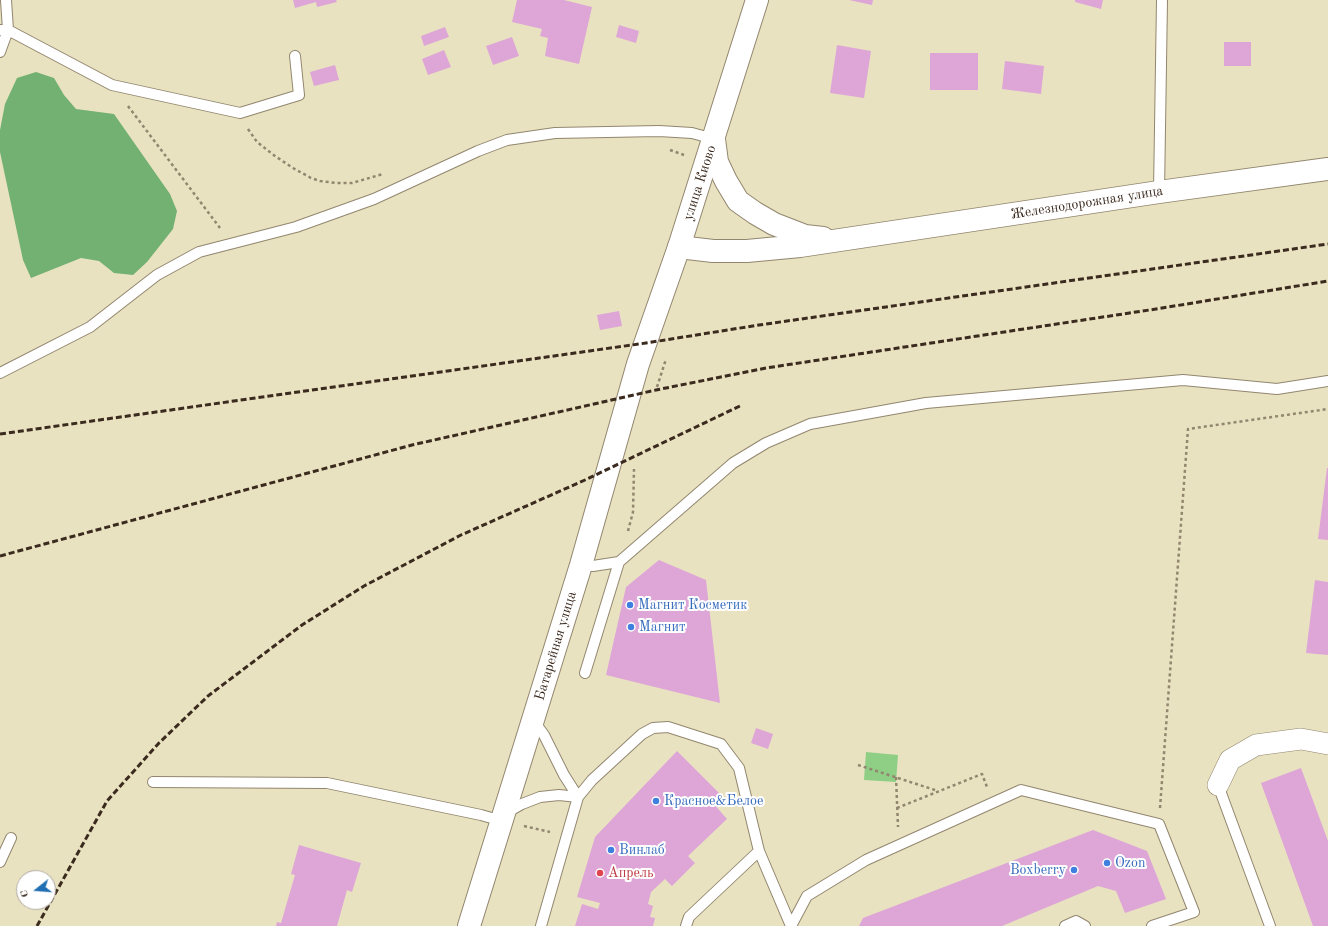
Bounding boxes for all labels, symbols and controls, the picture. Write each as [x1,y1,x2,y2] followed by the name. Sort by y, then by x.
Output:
[680,143,720,223] street label: улица Киово
[1010,183,1164,223] street label: Железнодорожная улица
[531,589,581,703] street label: Батарейная улица
[638,597,747,613] place label: Магнит Косметик
[625,600,635,610] marker: Магнит Косметик
[639,619,686,635] place label: Магнит
[626,622,636,632] marker: Магнит
[664,793,763,809] place label: Красное&Белое
[651,796,661,806] marker: Красное&Белое
[619,842,665,858] place label: Винлаб
[606,845,616,855] marker: Винлаб
[1115,855,1145,871] place label: Ozon
[1102,858,1112,868] marker: Ozon
[1010,862,1066,878] place label: Boxberry
[608,865,654,881] place label: Апрель
[1069,865,1079,875] marker: Boxberry
[595,868,605,878] marker: Апрель
[16,870,56,910] north arrow
[19,888,31,898] text: С

